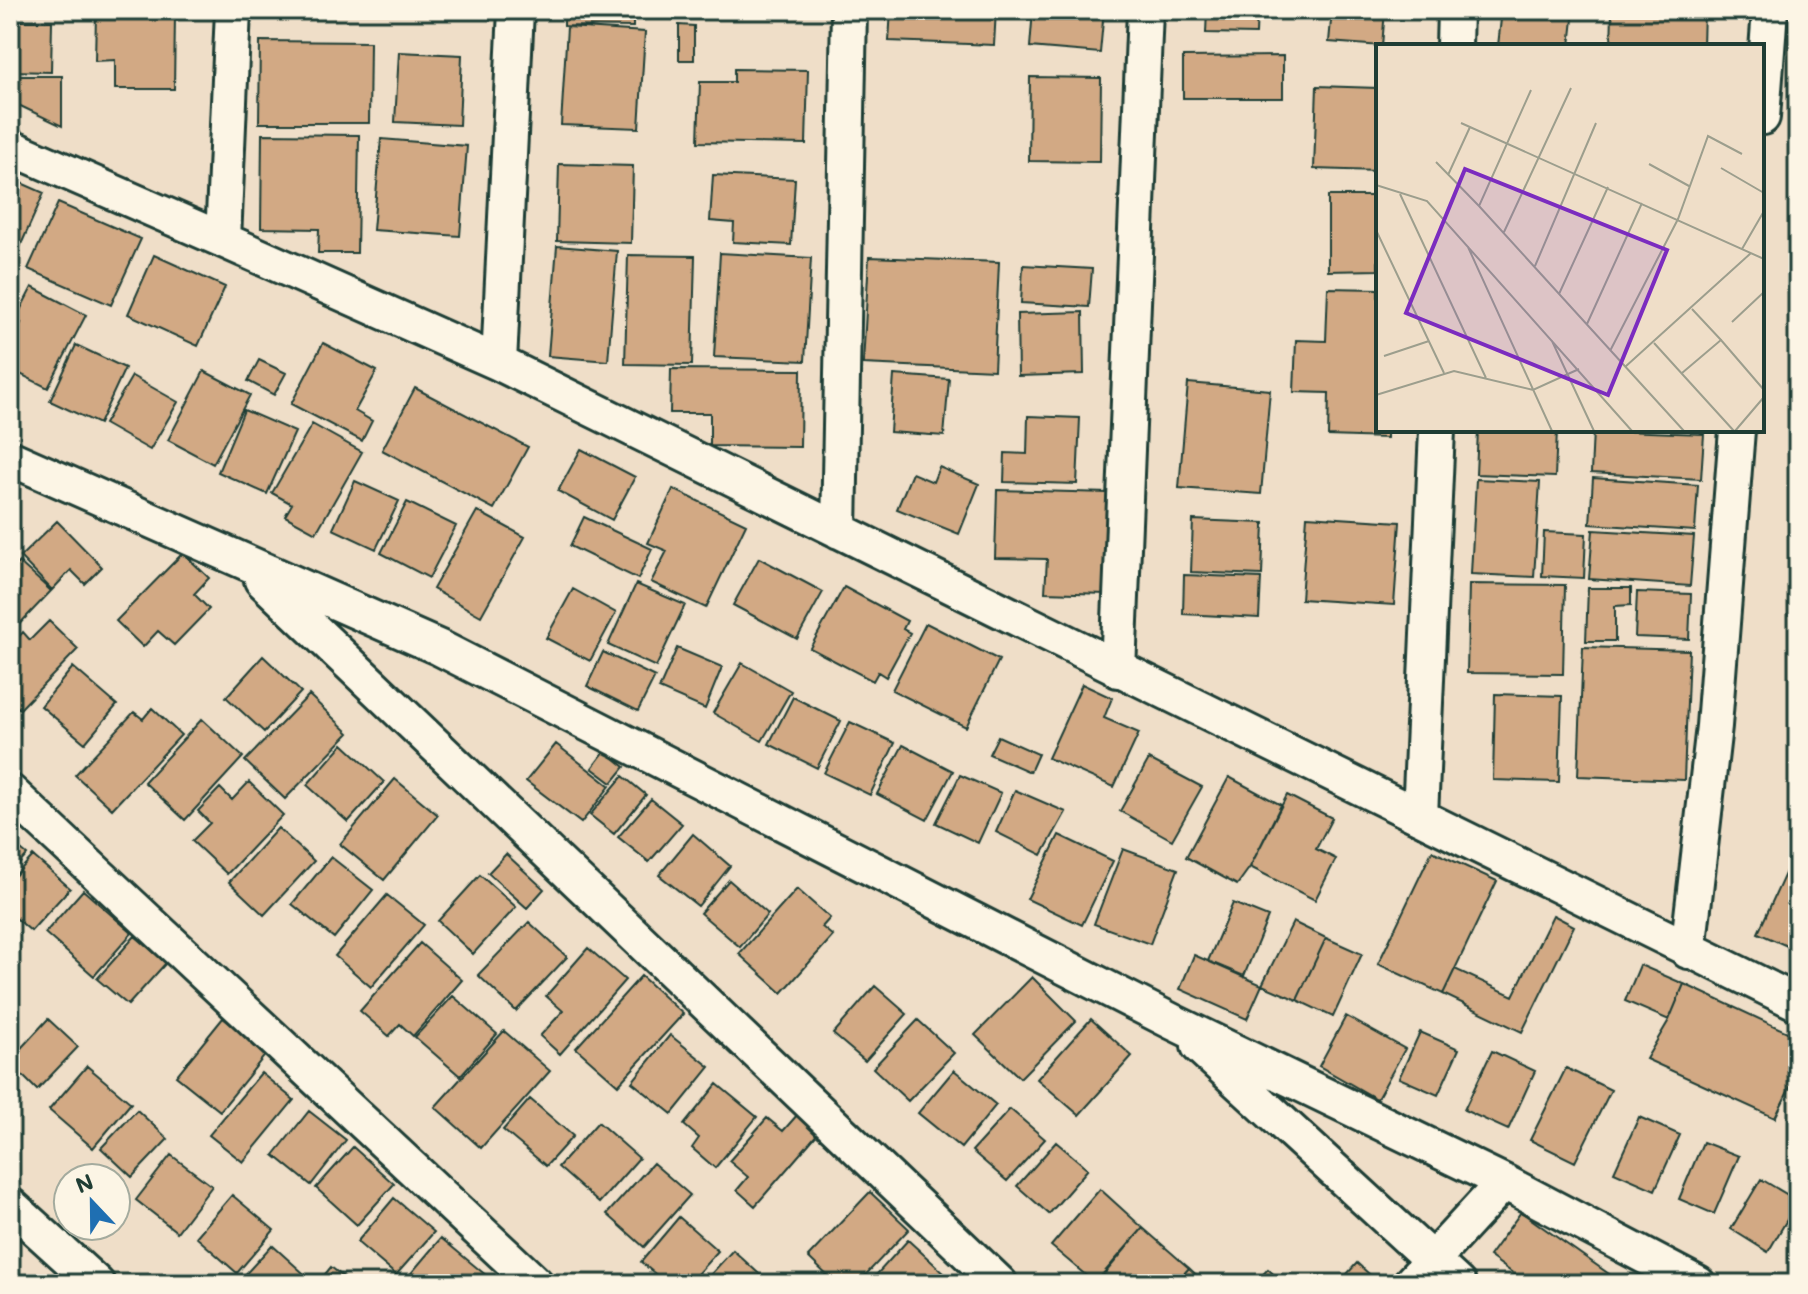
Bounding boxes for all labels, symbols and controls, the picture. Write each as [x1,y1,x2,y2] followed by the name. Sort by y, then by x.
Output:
[1376,44,1764,432] inset map
[52,1162,132,1242] north arrow
[71,1166,97,1200] text: N

